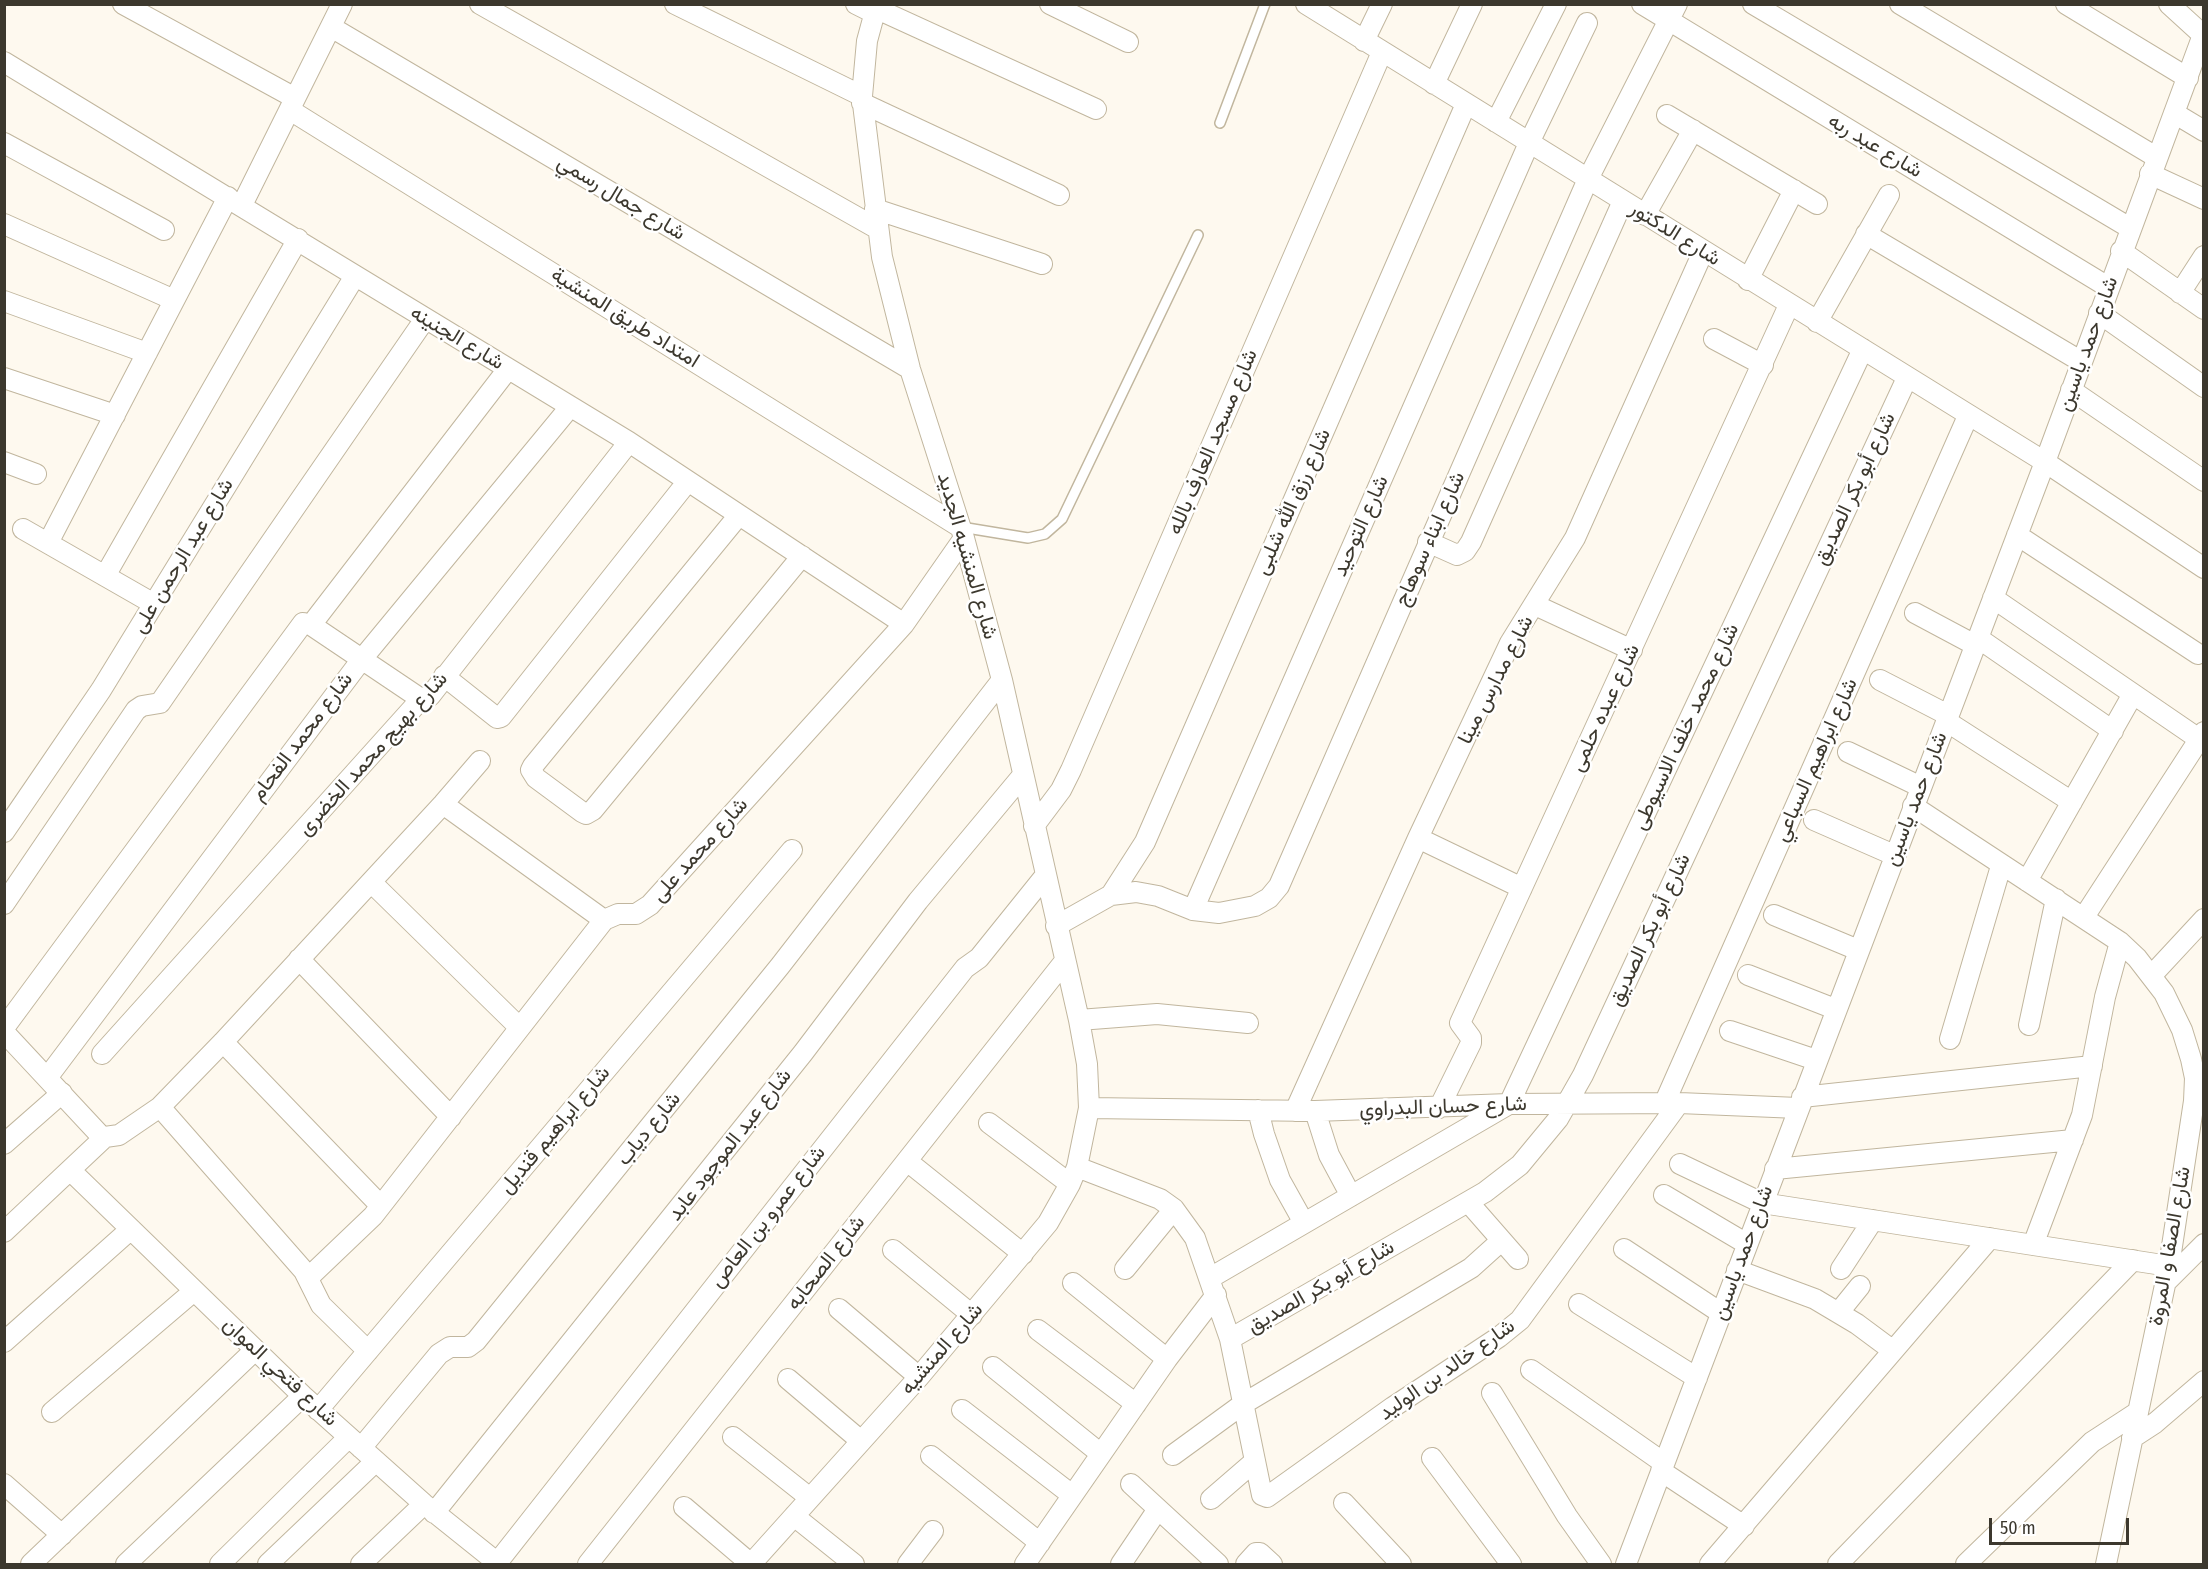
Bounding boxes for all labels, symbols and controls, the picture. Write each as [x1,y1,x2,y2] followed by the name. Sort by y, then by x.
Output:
[1823,108,1927,184] street label: شارع عبد ربه
[552,150,690,246] street label: شارع جمال رسمي
[1625,196,1725,272] street label: شارع الدكتور
[546,262,704,374] street label: امتداد طريق المنشية
[2052,273,2124,415] street label: شارع حمد ياسين
[405,300,509,376] street label: شارع الجنينه
[1162,345,1264,539] street label: شارع مسجد العارف بالله
[1809,409,1901,569] street label: شارع أبو بكر الصديق
[1249,425,1337,579] street label: شارع رزق الله شلبى
[1389,468,1471,610] street label: شارع ابناء سوهاج
[931,470,1003,642] street label: شارع المنشيه الجديد
[1328,472,1394,580] street label: شارع التوحيد
[127,474,239,638] street label: شارع عبد الرحمن على
[1453,611,1539,749] street label: شارع مدارس مينا
[1627,620,1745,834] street label: شارع محمد خلف الاسيوطى
[1564,640,1646,776] street label: شارع عبده حلمى
[293,667,453,841] street label: شارع بهيج محمد الخضرى
[245,668,359,806] street label: شارع محمد الفحام
[1769,674,1863,846] street label: شارع ابراهيم السباعي
[1879,728,1953,870] street label: شارع حمد ياسين
[646,792,754,908] street label: شارع محمد على
[1604,850,1696,1010] street label: شارع أبو بكر الصديق
[494,1061,616,1199] street label: شارع ابراهيم قنديل
[663,1064,797,1226] street label: شارع عبد الموجود عابد
[612,1087,686,1171] street label: شارع دياب
[1359,1091,1527,1123] street label: شارع حسان البدراوي
[705,1141,831,1293] street label: شارع عمرو بن العاص
[2144,1164,2196,1328] street label: شارع الصفا و المروة
[1707,1182,1779,1324] street label: شارع حمد ياسين
[781,1211,871,1315] street label: شارع الصحابه
[1243,1235,1399,1339] street label: شارع أبو بكر الصديق
[895,1298,989,1400] street label: شارع المنشيه
[217,1312,343,1432] street label: شارع فتحي الموان
[1374,1314,1520,1426] street label: شارع خالد بن الوليد
[1992,1506,2132,1544] scale bar
[2000,1517,2036,1539] text: 50 m

